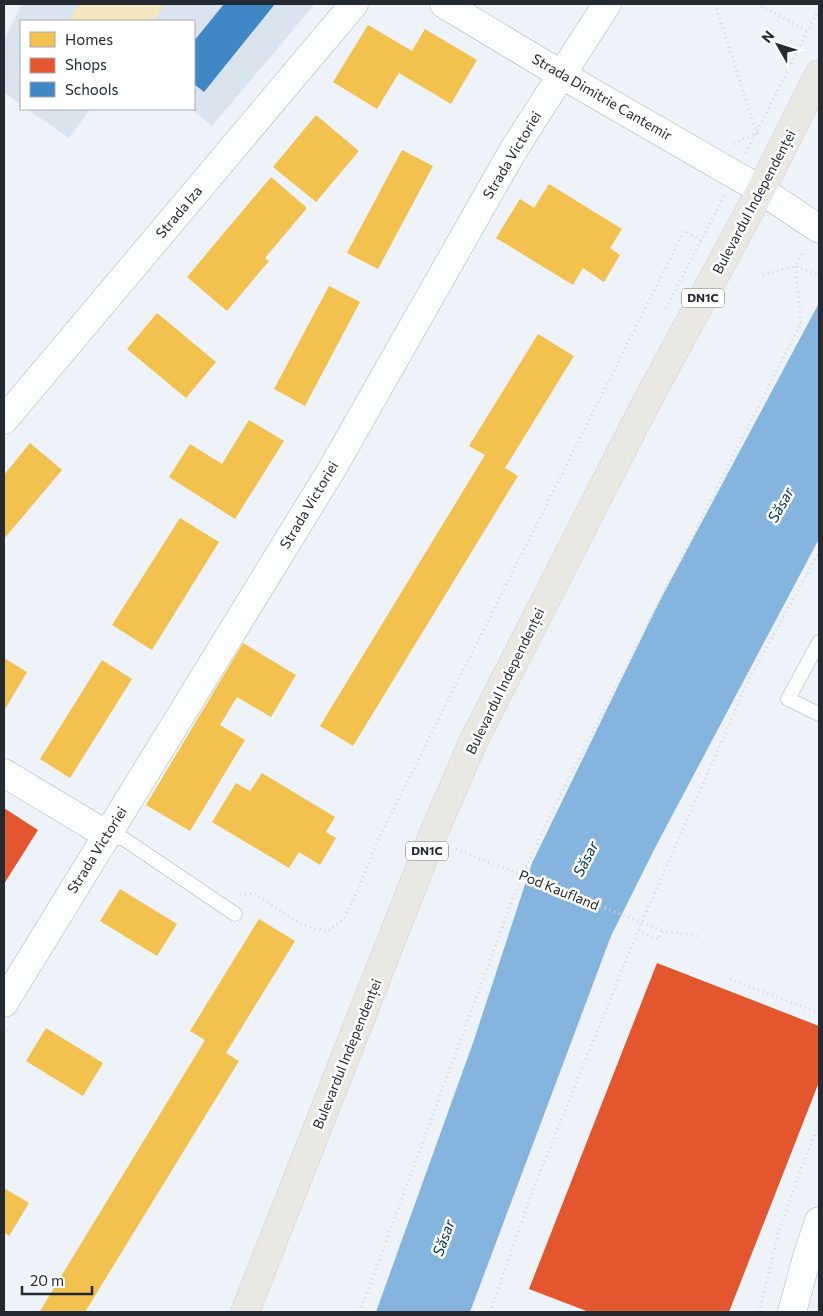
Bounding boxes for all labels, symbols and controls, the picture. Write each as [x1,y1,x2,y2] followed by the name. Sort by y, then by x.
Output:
[20,20,195,110] legend
[753,20,803,70] north arrow
[758,27,777,46] text: N
[65,30,113,48] text: Homes
[529,50,676,144] street label: Strada Dimitrie Cantemir
[65,55,107,73] text: Shops
[65,80,119,98] text: Schools
[479,108,544,202] street label: Strada Victoriei
[708,127,800,277] street label: Bulevardul Independenței
[152,182,205,241] street label: Strada Iza
[682,288,724,308] road number: DN1C
[276,458,341,552] street label: Strada Victoriei
[763,483,798,525] water label: Săsar
[462,605,548,757] street label: Bulevardul Independenței
[63,803,130,896] street label: Strada Victoriei
[569,837,602,879] water label: Săsar
[406,841,448,860] road number: DN1C
[517,866,602,913] street label: Pod Kaufland
[309,976,385,1132] street label: Bulevardul Independenței
[428,1216,458,1258] water label: Săsar
[22,1264,92,1296] scale bar
[30,1271,64,1289] text: 20 m

